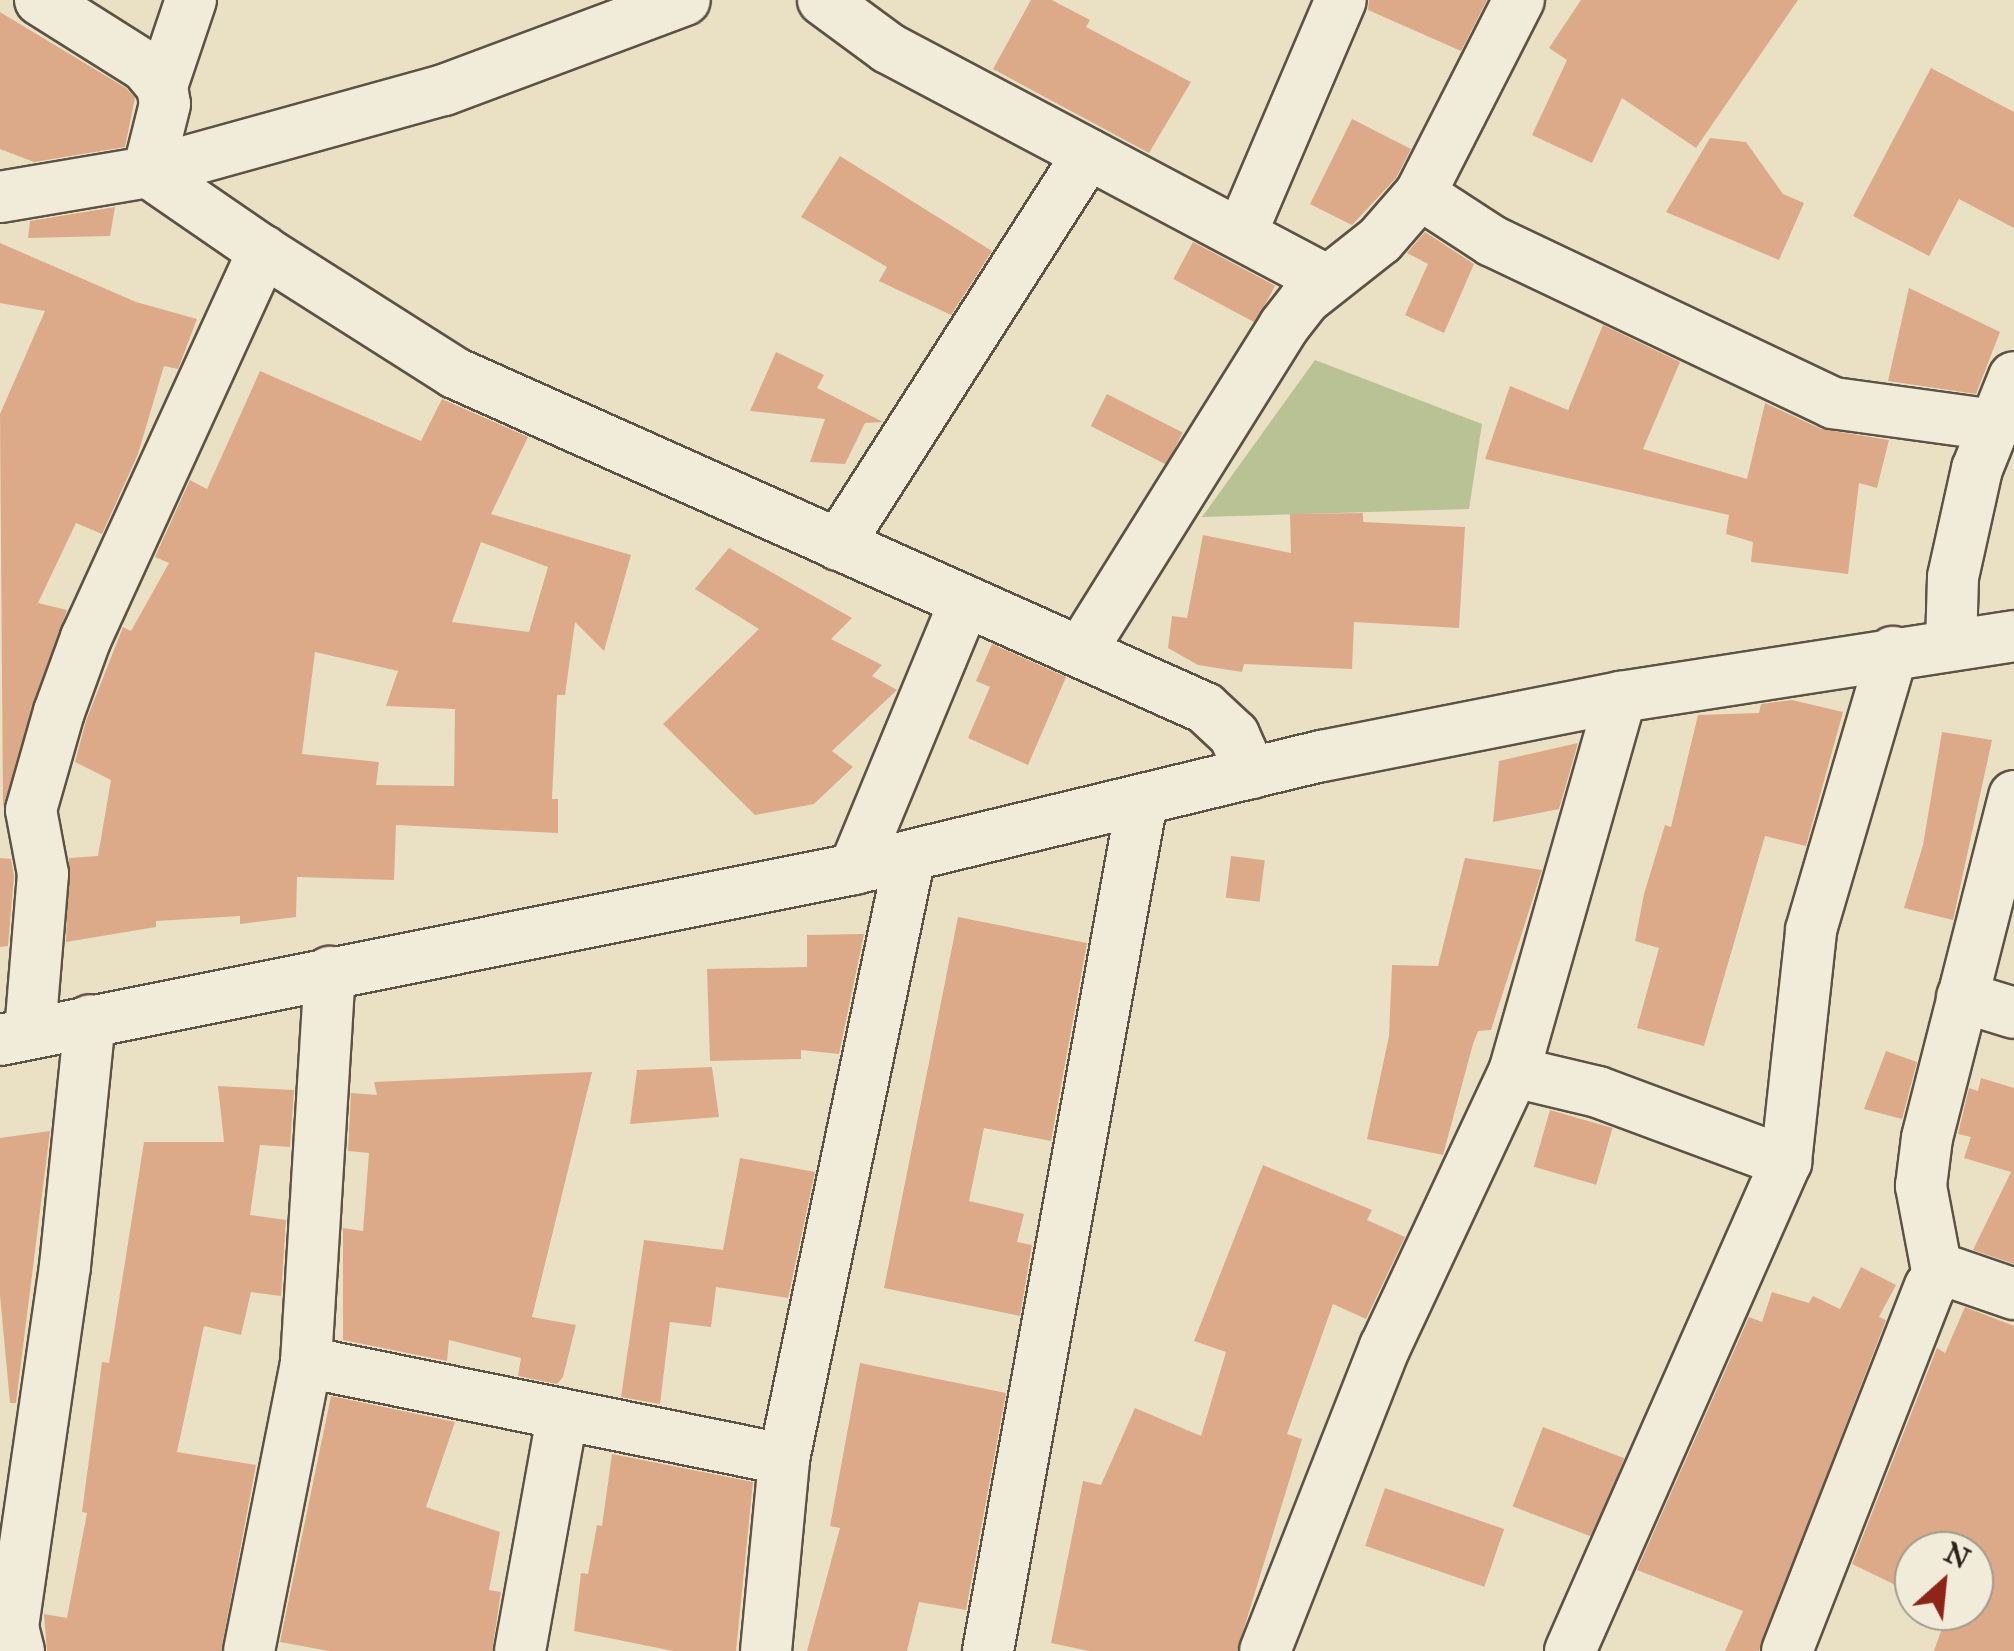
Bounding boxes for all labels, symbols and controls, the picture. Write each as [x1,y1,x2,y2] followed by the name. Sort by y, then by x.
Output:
[1894,1531,1994,1631] north arrow
[1938,1535,1975,1577] text: N

